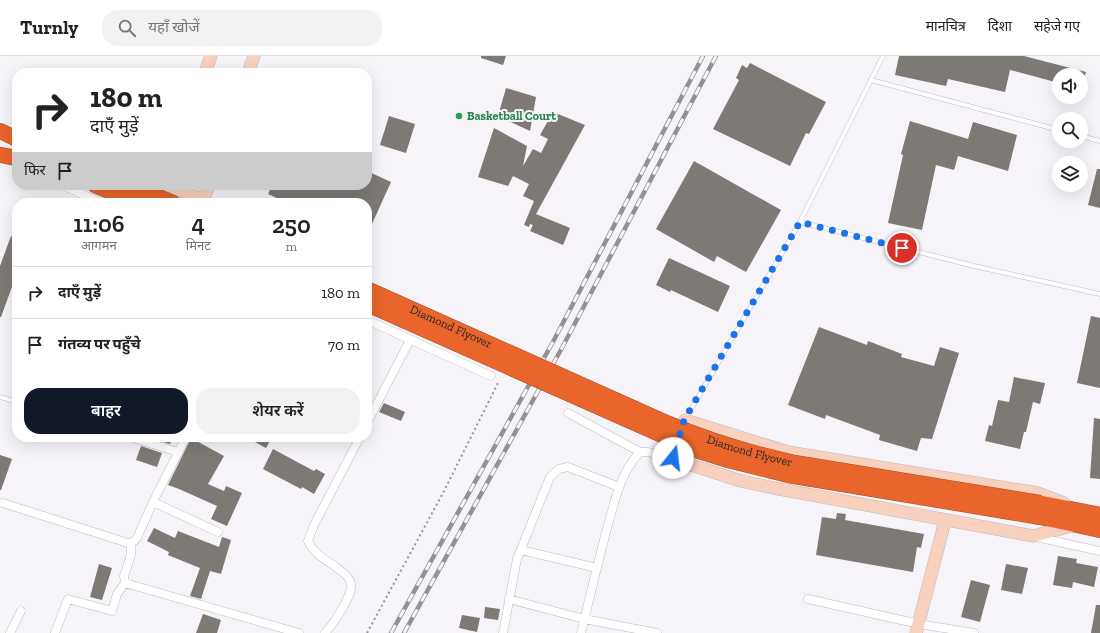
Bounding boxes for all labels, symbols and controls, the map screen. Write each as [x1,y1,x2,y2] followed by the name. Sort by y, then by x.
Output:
[102,10,382,46] search box
[20,16,78,39] text: Turnly
[116,17,138,39] icon: search
[148,18,200,36] text: यहाँ खोजें
[926,18,966,35] text: मानचित्र
[988,18,1012,35] text: दिशा
[1034,18,1080,35] text: सहेजे गए
[1052,68,1088,192] map controls
[1052,68,1088,104] button: sound
[90,81,162,114] text: 180 m
[24,84,76,136] icon: right
[467,109,556,123] place label: Basketball Court
[454,111,464,121] marker: Basketball Court
[1052,112,1088,148] button: search
[90,115,139,137] text: दाएँ मुड़ें
[1052,156,1088,192] button: layers
[54,160,76,182] icon: arrive
[24,161,46,179] text: फिर
[73,209,125,238] text: 11:06
[192,209,205,238] text: 4
[272,210,311,239] text: 250
[885,231,919,265] pin
[891,237,913,259] icon: arrive
[81,238,117,253] text: आगमन
[186,238,211,253] text: मिनट
[286,239,297,254] text: m
[24,282,46,304] icon: right
[58,283,101,301] text: दाएँ मुड़ें
[321,284,360,302] text: 180 m
[408,302,494,351] street label: Diamond Flyover
[24,334,46,356] icon: arrive
[58,335,141,353] text: गंतव्य पर पहुँचे
[328,336,360,354] text: 70 m
[24,388,188,434] button: बाहर
[196,388,360,434] button: शेयर करें
[705,432,794,469] street label: Diamond Flyover
[652,437,694,479] position arrow

